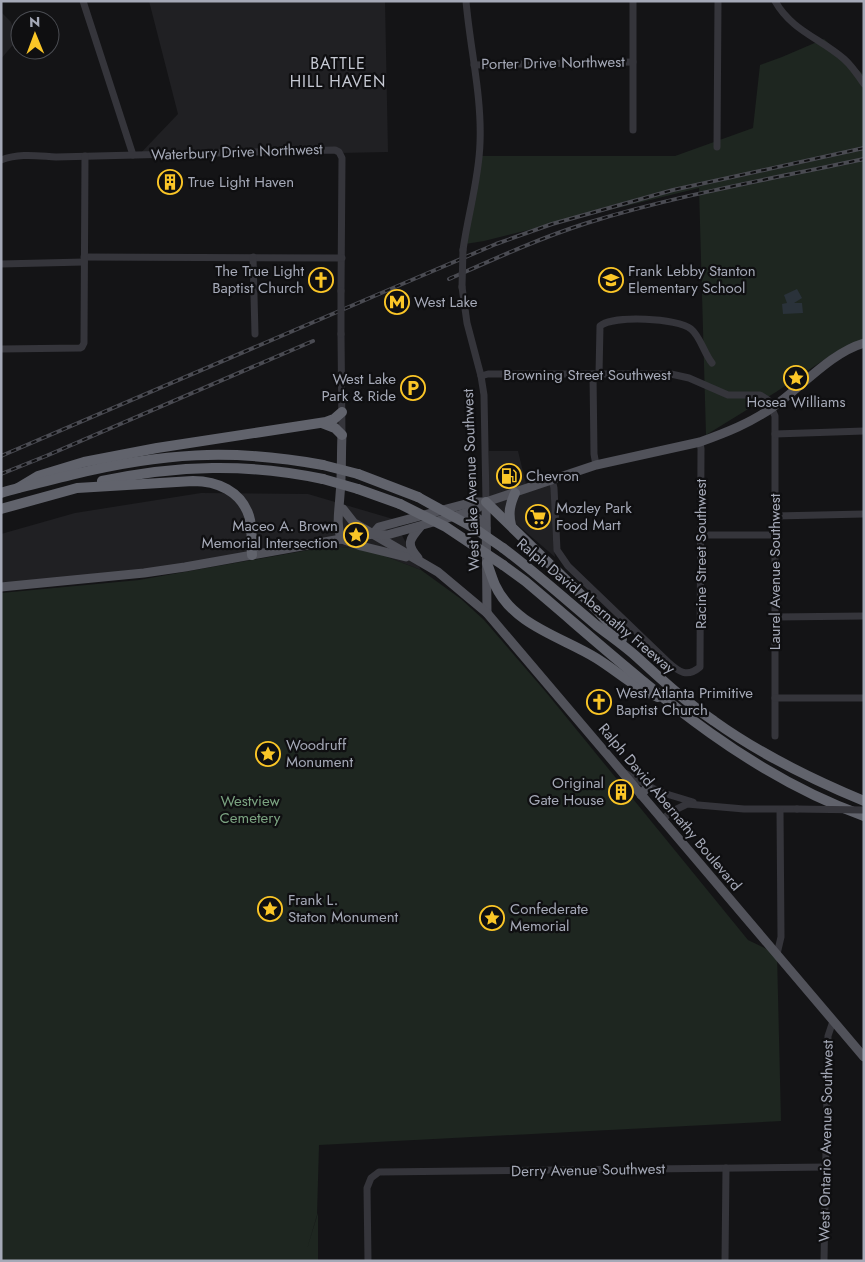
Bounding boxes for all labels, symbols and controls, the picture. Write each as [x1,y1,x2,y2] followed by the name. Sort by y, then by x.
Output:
[10,10,60,60] north arrow
[29,12,41,32] text: N
[481,51,625,75] street label: Porter Drive Northwest
[290,52,386,93] district label: BATTLE HILL HAVEN
[151,138,324,166] street label: Waterbury Drive Northwest
[157,169,183,195] building icon: True Light Haven
[188,171,294,193] place label: True Light Haven
[212,260,304,299] place label: The True Light Baptist Church
[628,260,756,299] place label: Frank Lebby Stanton Elementary School
[308,267,334,293] church icon: The True Light Baptist Church
[598,267,624,293] school or university icon: Frank Lebby Stanton Elementary School
[384,289,410,315] metro station icon: West Lake
[414,291,478,313] place label: West Lake
[503,364,671,386] street label: Browning Street Southwest
[783,365,809,391] place icon: Hosea Williams
[322,368,396,407] place label: West Lake Park & Ride
[400,375,426,401] parking icon: West Lake Park & Ride
[457,388,485,572] street label: West Lake Avenue Southwest
[747,391,845,413] place label: Hosea Williams
[496,463,522,489] fuel station icon: Chevron
[526,465,579,487] place label: Chevron
[690,479,712,629] street label: Racine Street Southwest
[764,493,786,650] street label: Laurel Avenue Southwest
[556,497,632,536] place label: Mozley Park Food Mart
[525,504,551,530] supermarket icon: Mozley Park Food Mart
[201,515,338,554] place label: Maceo A. Brown Memorial Intersection
[343,522,369,548] place icon: Maceo A. Brown Memorial Intersection
[512,533,680,679] street label: Ralph David Abernathy Freeway
[616,682,753,721] place label: West Atlanta Primitive Baptist Church
[586,689,612,715] church icon: West Atlanta Primitive Baptist Church
[593,718,747,896] street label: Ralph David Abernathy Boulevard
[286,734,353,773] place label: Woodruff Monument
[255,741,281,767] place icon: Woodruff Monument
[529,772,604,811] place label: Original Gate House
[608,779,634,805] building icon: Original Gate House
[220,790,281,829] park label: Westview Cemetery
[288,889,399,928] place label: Frank L. Staton Monument
[257,896,283,922] place icon: Frank L. Staton Monument
[510,898,589,937] place label: Confederate Memorial
[479,905,505,931] place icon: Confederate Memorial
[813,1039,839,1242] street label: West Ontario Avenue Southwest
[511,1158,666,1182] street label: Derry Avenue Southwest

